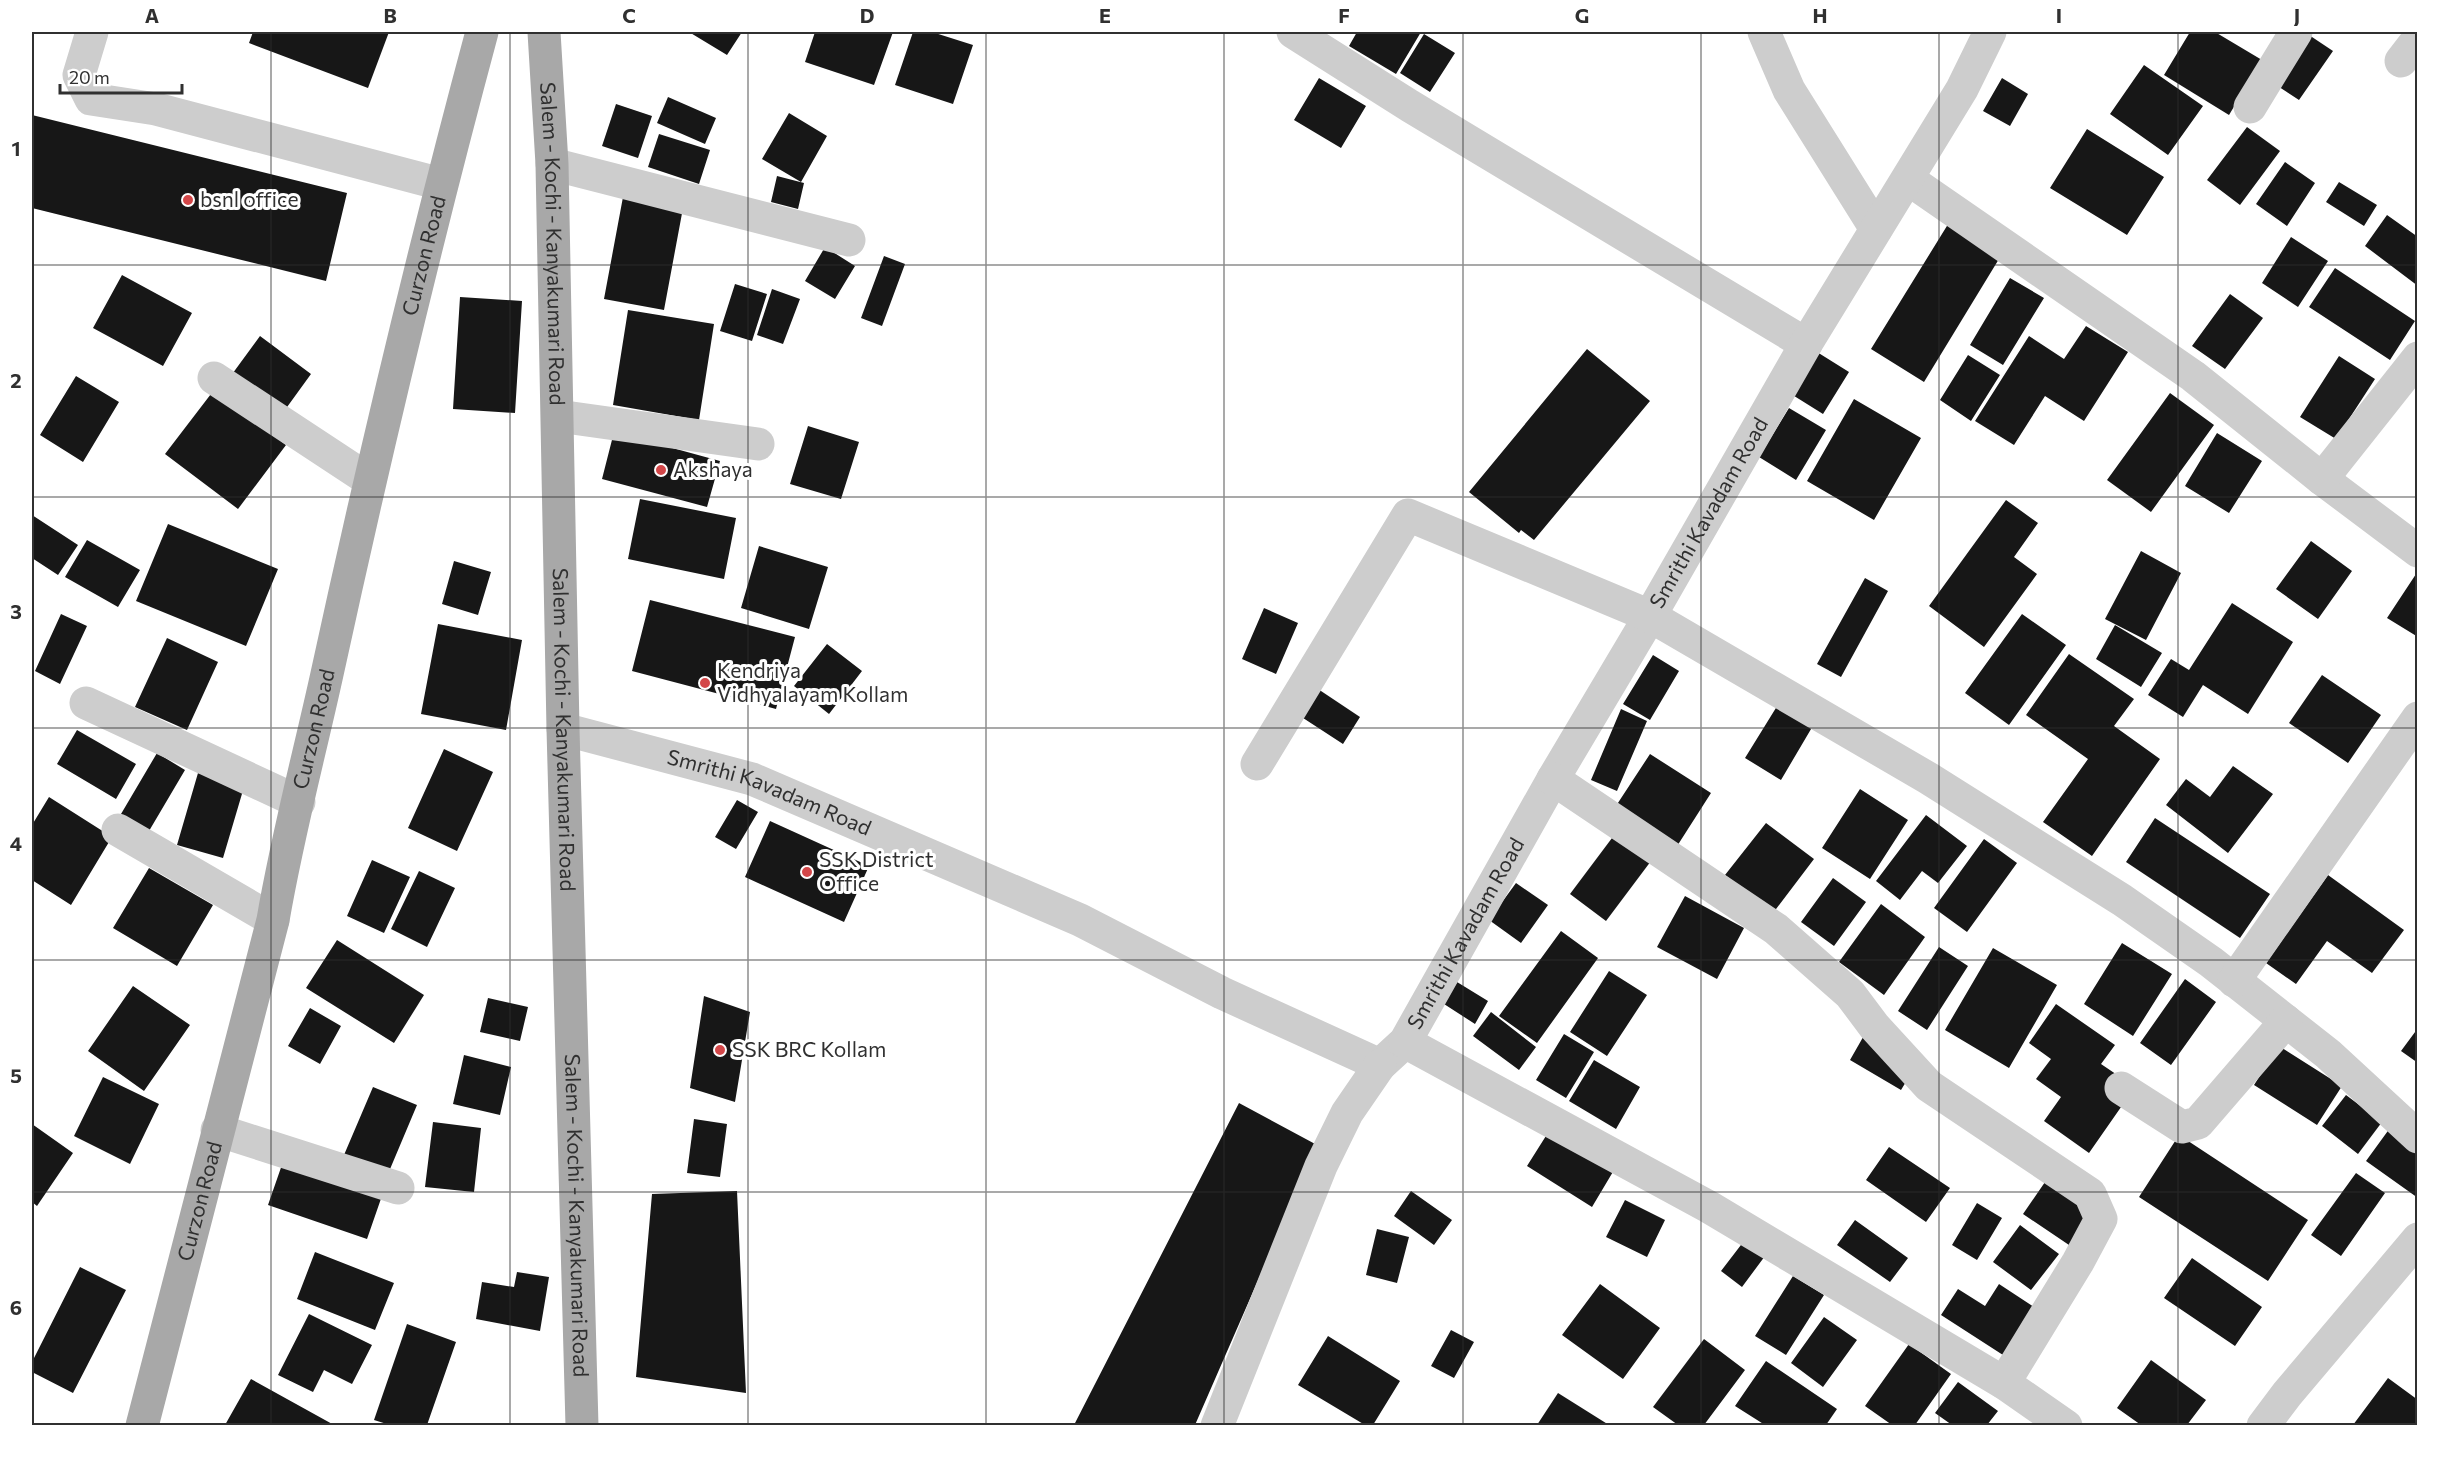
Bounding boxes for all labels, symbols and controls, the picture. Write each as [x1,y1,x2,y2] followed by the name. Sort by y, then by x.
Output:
[145,3,159,27] text: A
[383,3,397,27] text: B
[622,3,636,27] text: C
[860,3,874,27] text: D
[1099,3,1111,27] text: E
[1338,3,1350,27] text: F
[1575,3,1589,27] text: G
[1813,3,1828,27] text: H
[2056,3,2062,27] text: I
[2294,3,2300,27] text: J
[60,57,182,95] scale bar
[69,66,110,88] text: 20 m
[536,81,571,406] street label: Salem - Kochi - Kanyakumari Road
[11,136,21,160] text: 1
[200,186,299,211] place label: bsnl office
[181,193,195,207] marker: bsnl office
[396,193,450,318] street label: Curzon Road
[10,368,22,392] text: 2
[1643,413,1772,612] street label: Smrithi Kavadam Road
[673,456,753,481] place label: Akshaya
[654,463,668,477] marker: Akshaya
[549,568,581,892] street label: Salem - Kochi - Kanyakumari Road
[10,599,22,623] text: 3
[717,657,908,706] place label: Kendriya Vidhyalayam Kollam
[287,666,339,791] street label: Curzon Road
[698,676,712,690] marker: Kendriya Vidhyalayam Kollam
[665,743,875,840] street label: Smrithi Kavadam Road
[10,831,22,855] text: 4
[1401,833,1528,1033] street label: Smrithi Kavadam Road
[819,846,934,895] place label: SSK District Office
[800,865,814,879] marker: SSK District Office
[732,1036,886,1061] place label: SSK BRC Kollam
[713,1043,727,1057] marker: SSK BRC Kollam
[561,1053,595,1377] street label: Salem - Kochi - Kanyakumari Road
[10,1063,22,1087] text: 5
[171,1139,226,1264] street label: Curzon Road
[10,1295,22,1319] text: 6

